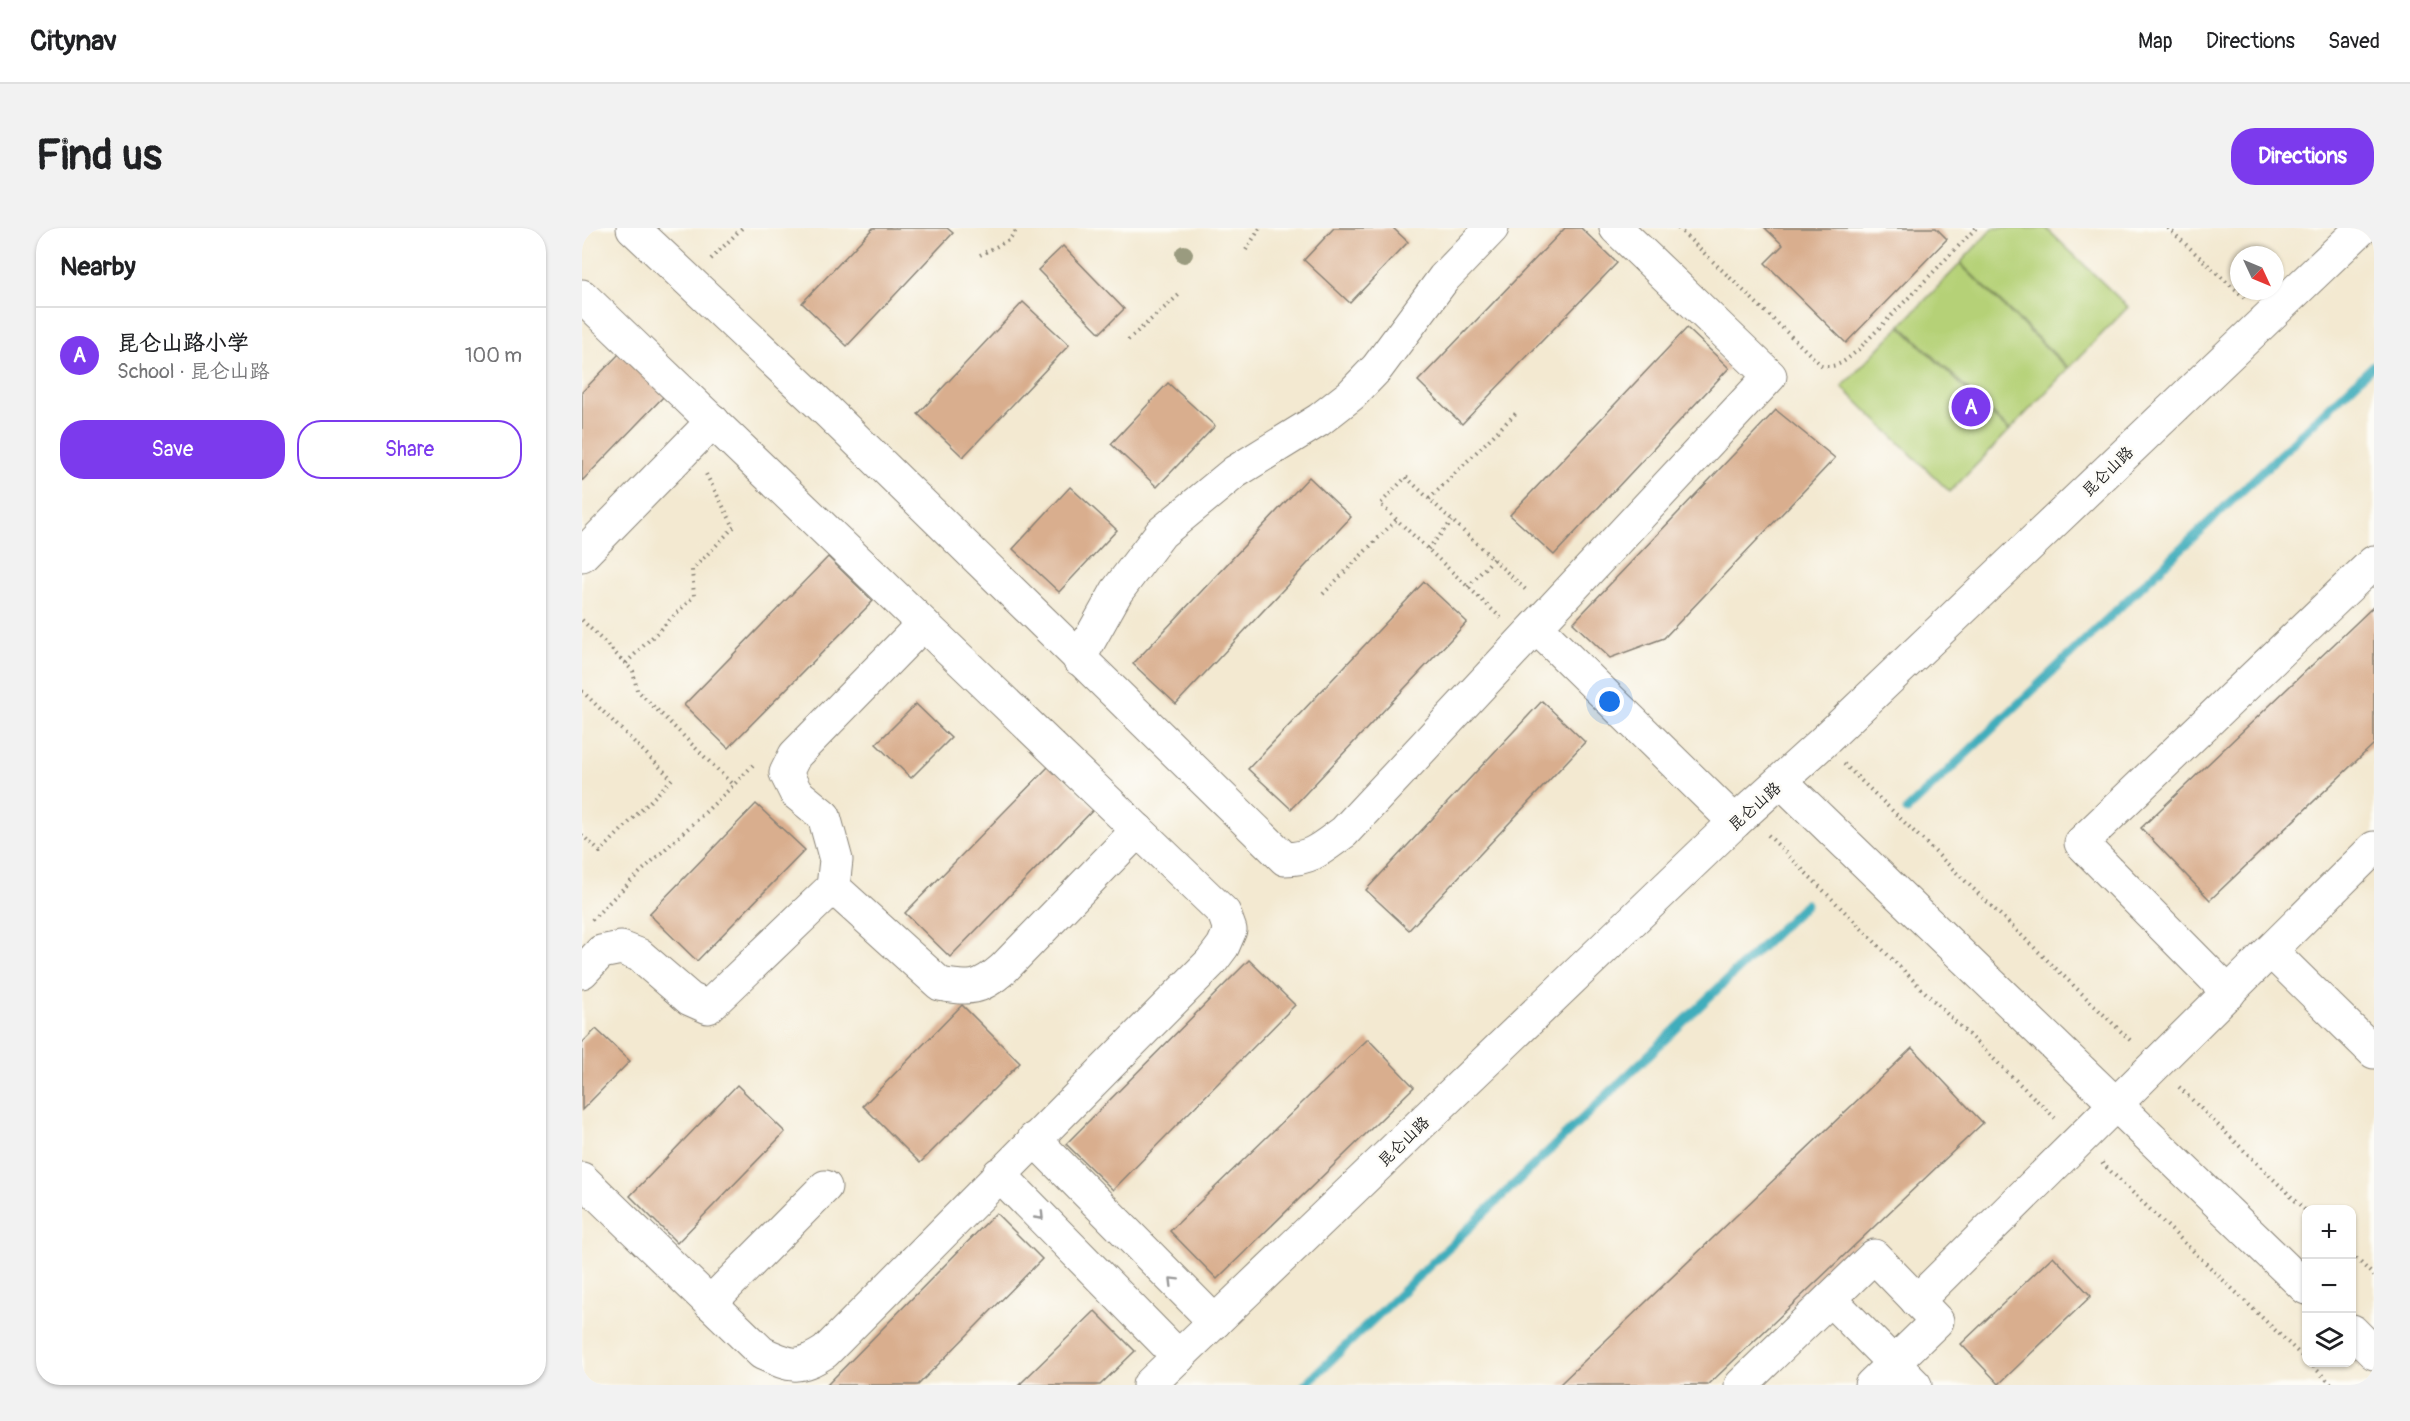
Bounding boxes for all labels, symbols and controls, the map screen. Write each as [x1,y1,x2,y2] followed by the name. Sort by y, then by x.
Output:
[30,24,117,59] text: Citynav
[2138,28,2173,55] text: Map
[2206,28,2295,55] text: Directions
[2328,28,2380,55] text: Saved
[2231,128,2374,185] button: Directions
[36,130,162,182] text: Find us
[2230,246,2284,300] north arrow
[60,251,136,283] text: Nearby
[117,329,249,357] text: 昆仑山路小学
[73,343,86,368] text: A
[465,343,522,368] text: 100 m
[117,359,270,384] text: School · 昆仑山路
[1952,384,1990,429] pin: A
[60,420,285,479] button: Save
[297,420,522,479] button: Share
[2078,442,2138,501] street label: 昆仑山路
[1595,687,1624,716] your location
[1724,778,1785,836] street label: 昆仑山路
[1374,1112,1434,1171] street label: 昆仑山路
[2302,1205,2356,1367] map controls
[2302,1205,2356,1259] button: +
[1033,1208,1044,1219] one-way arrow
[2302,1259,2356,1313] button: −
[1170,1277,1181,1288] one-way arrow
[2302,1313,2356,1367] button: layers

